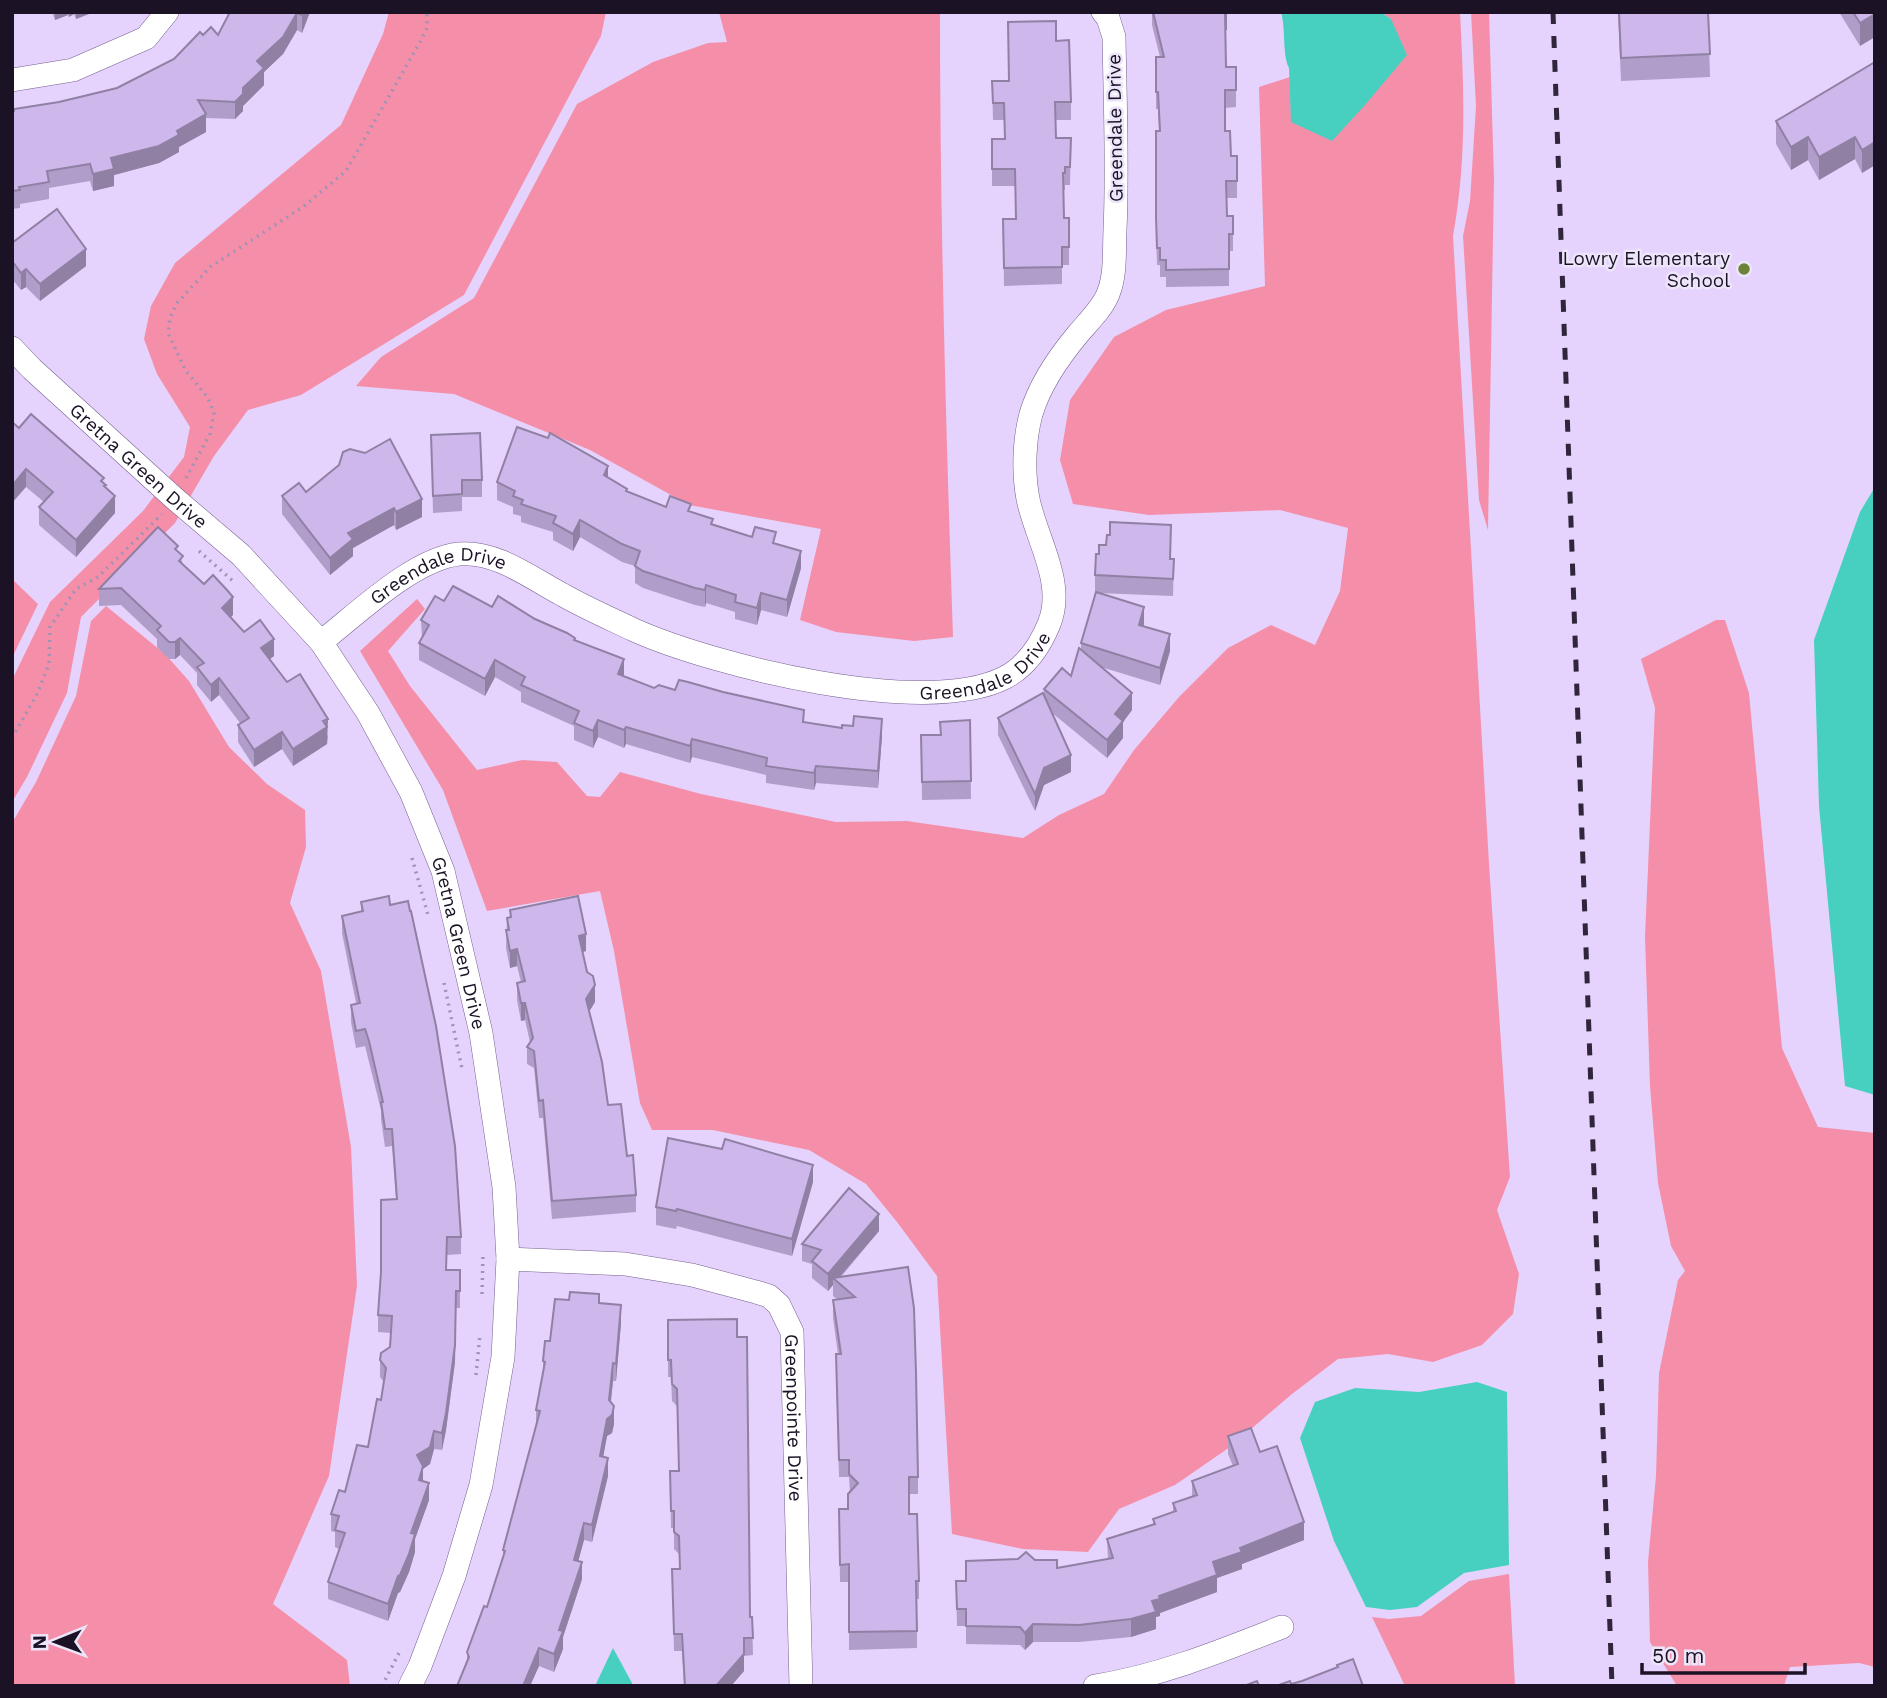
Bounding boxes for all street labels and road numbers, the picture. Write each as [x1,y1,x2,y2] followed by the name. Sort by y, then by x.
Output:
[1102,54,1128,202] street label: Greendale Drive
[65,398,212,533] street label: Gretna Green Drive
[365,542,510,609] street label: Greendale Drive
[919,628,1055,704] street label: Greendale Drive
[427,853,491,1032] street label: Gretna Green Drive
[781,1334,808,1502] street label: Greenpointe Drive

